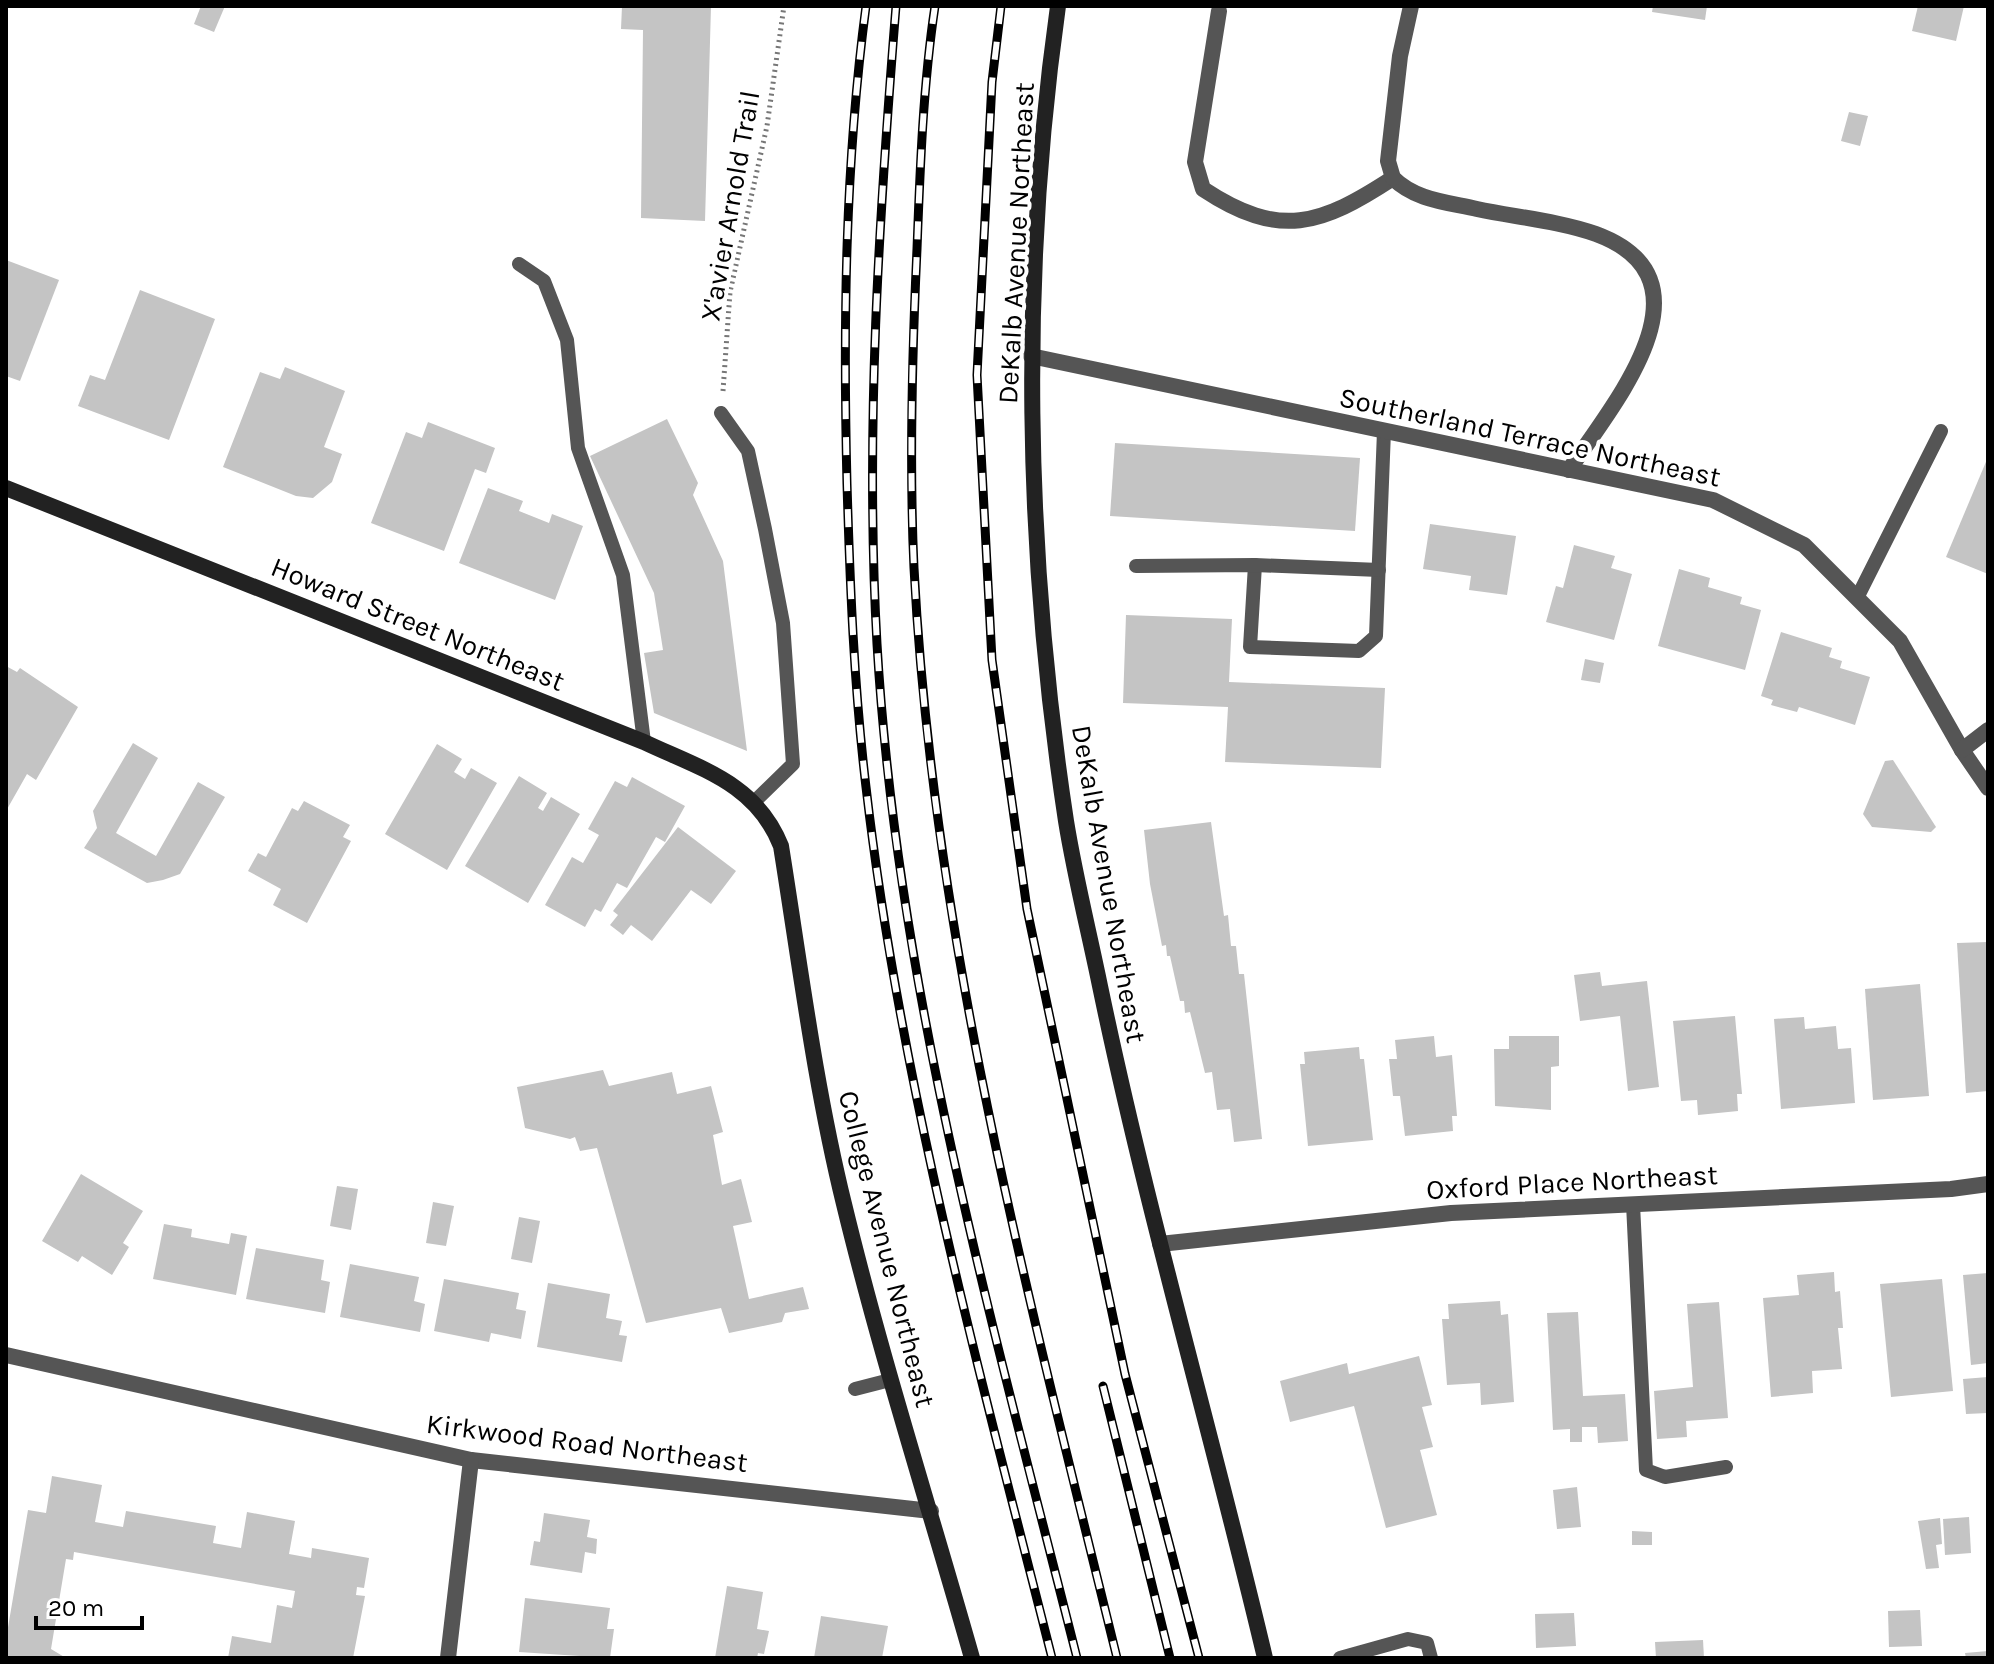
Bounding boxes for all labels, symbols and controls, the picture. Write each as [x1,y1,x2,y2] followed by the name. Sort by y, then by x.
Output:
[991,81,1041,405] street label: DeKalb Avenue Northeast
[693,88,767,324] street label: X'avier Arnold Trail
[1336,380,1724,494] street label: Southerland Terrace Northeast
[266,550,570,698] street label: Howard Street Northeast
[1065,722,1153,1046] street label: DeKalb Avenue Northeast
[832,1087,942,1411] street label: College Avenue Northeast
[1425,1158,1719,1206] street label: Oxford Place Northeast
[424,1407,750,1479] street label: Kirkwood Road Northeast
[36,1580,142,1630] scale bar
[48,1594,104,1622] text: 20 m

